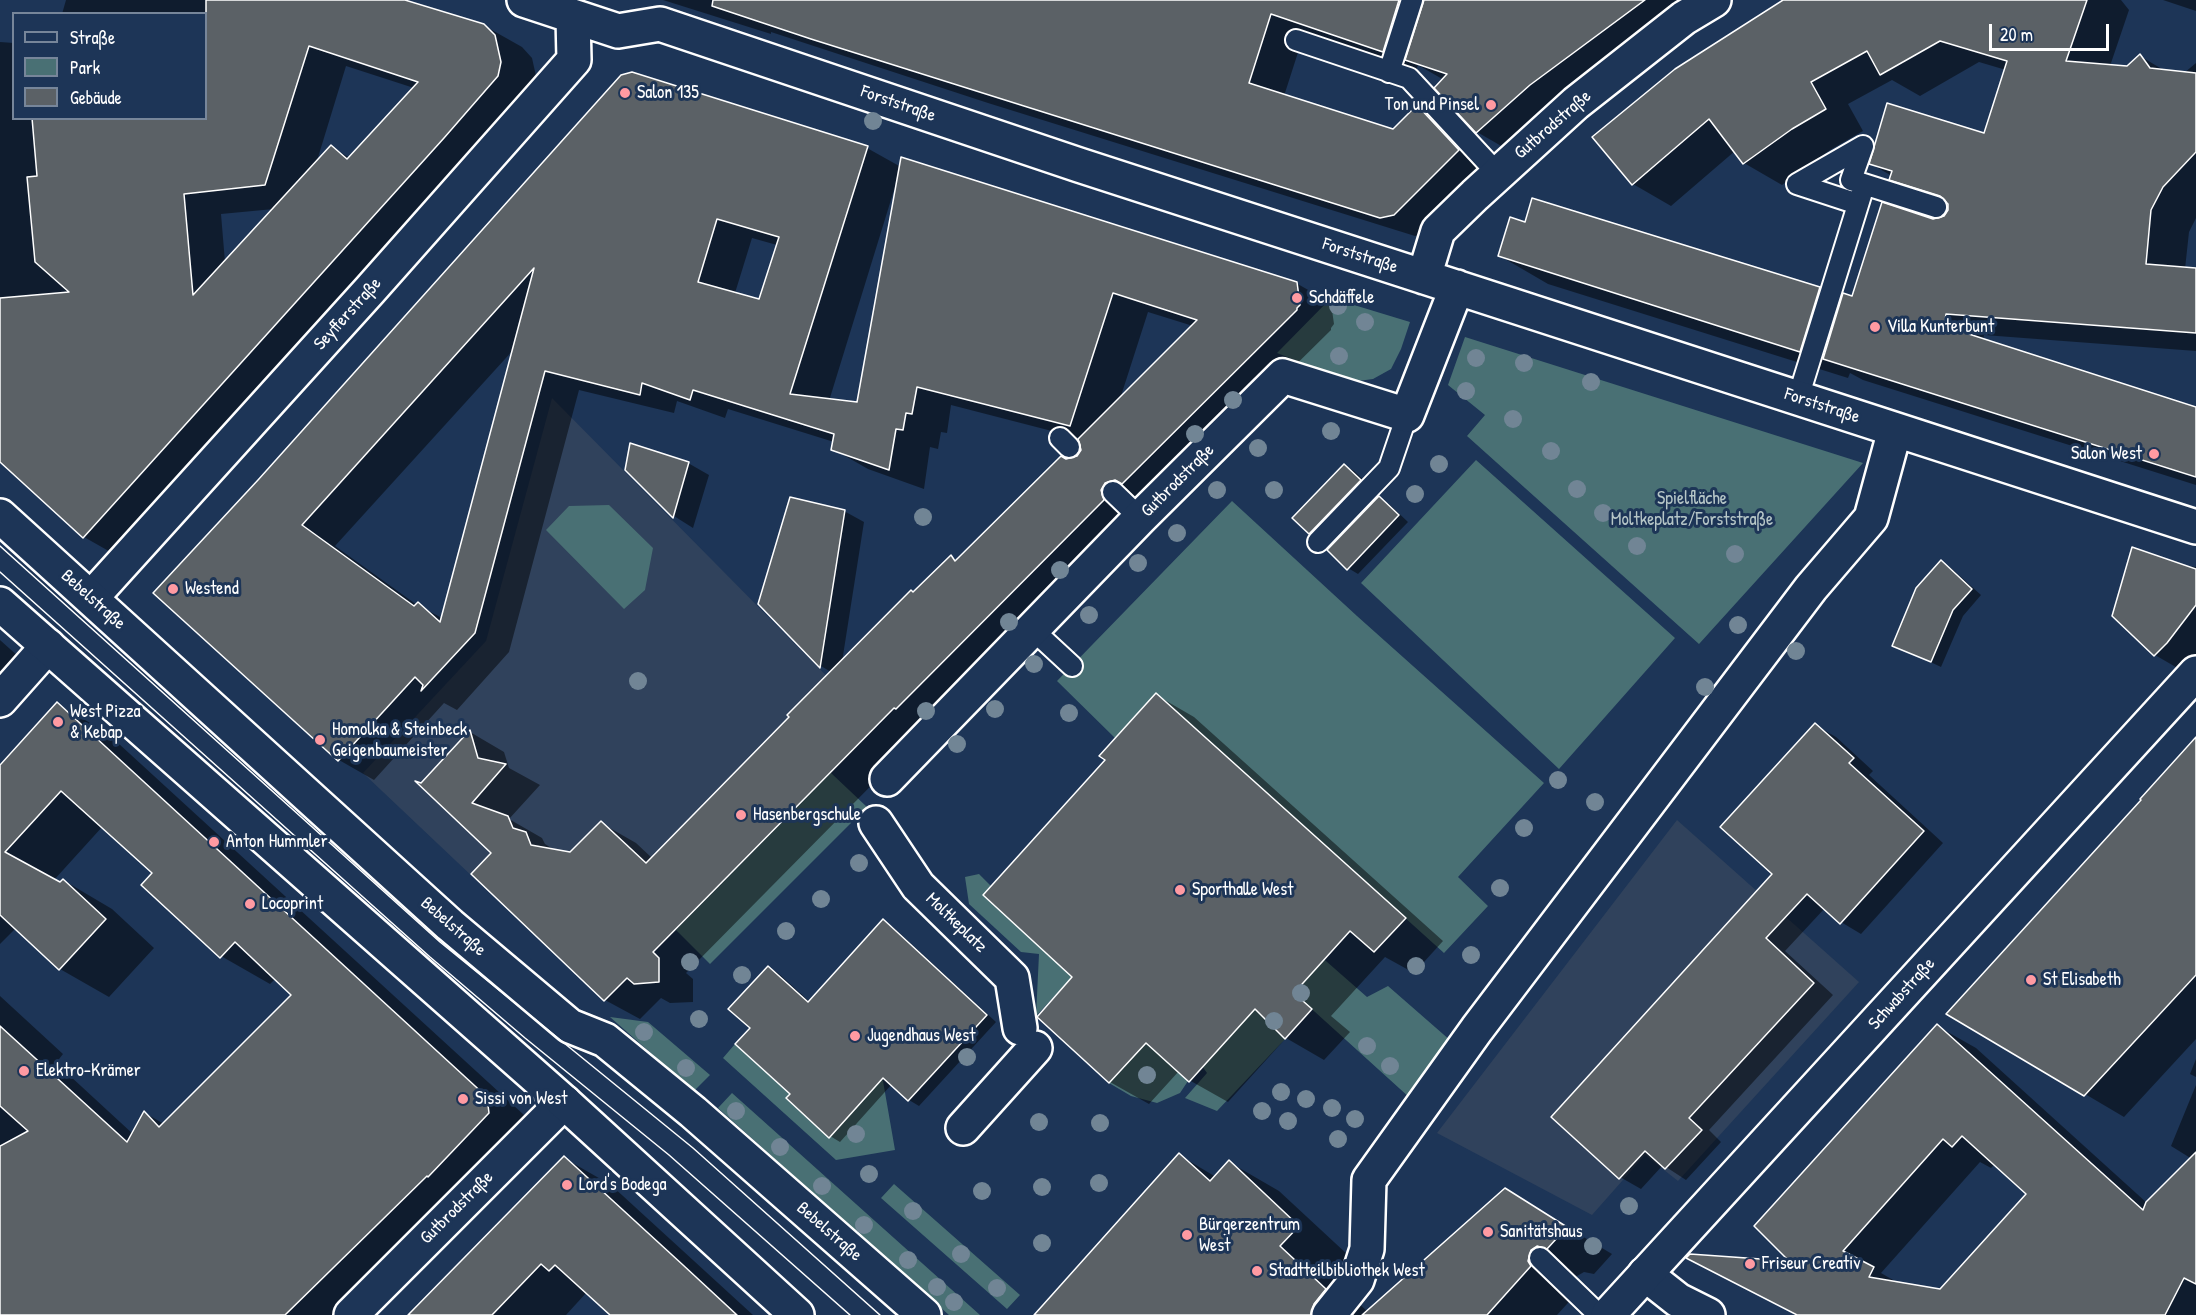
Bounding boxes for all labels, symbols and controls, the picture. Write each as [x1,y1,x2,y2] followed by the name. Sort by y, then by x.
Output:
[12,12,207,120] legend
[1992,12,2112,50] scale bar
[2000,22,2033,47] text: 20 m
[70,25,115,50] text: Straße
[70,55,100,80] text: Park
[858,81,938,127] street label: Forststraße
[637,82,699,104] place label: Salon 135
[70,85,122,110] text: Gebäude
[618,86,632,100] marker: Salon 135
[1510,86,1596,164] street label: Gutbrodstraße
[1385,94,1479,116] place label: Ton und Pinsel
[1484,98,1498,112] marker: Ton und Pinsel
[1320,234,1400,278] street label: Forststraße
[310,273,386,355] street label: Seyfferstraße
[1309,287,1374,309] place label: Schdäffele
[1290,291,1304,305] marker: Schdäffele
[1887,316,1994,338] place label: Villa Kunterbunt
[1868,320,1882,334] marker: Villa Kunterbunt
[1782,384,1862,428] street label: Forststraße
[1137,440,1219,522] street label: Gutbrodstraße
[2071,443,2142,465] place label: Salon West
[2147,447,2161,461] marker: Salon West
[1611,488,1773,530] park label: Spielfläche Moltkeplatz/Forststraße
[56,565,130,635] street label: Bebelstraße
[185,578,239,600] place label: Westend
[166,582,180,596] marker: Westend
[70,701,141,744] place label: West Pizza & Kebap
[51,715,65,729] marker: West Pizza & Kebap
[332,719,467,762] place label: Homolka & Steinbeck Geigenbaumeister
[313,733,327,747] marker: Homolka & Steinbeck Geigenbaumeister
[753,804,861,826] place label: Hasenbergschule
[734,808,748,822] marker: Hasenbergschule
[226,831,328,853] place label: Anton Hummler
[207,835,221,849] marker: Anton Hummler
[1192,879,1293,901] place label: Sporthalle West
[1173,883,1187,897] marker: Sporthalle West
[921,888,991,958] street label: Moltkeplatz
[262,893,323,915] place label: Locoprint
[416,893,490,961] street label: Bebelstraße
[243,897,257,911] marker: Locoprint
[1864,954,1940,1034] street label: Schwabstraße
[2043,969,2121,991] place label: St Elisabeth
[2024,973,2038,987] marker: St Elisabeth
[867,1025,975,1047] place label: Jugendhaus West
[848,1029,862,1043] marker: Jugendhaus West
[36,1060,141,1082] place label: Elektro-Krämer
[17,1064,31,1078] marker: Elektro-Krämer
[475,1088,567,1110] place label: Sissi von West
[456,1092,470,1106] marker: Sissi von West
[416,1167,498,1249] street label: Gutbrodstraße
[579,1174,667,1196] place label: Lord's Bodega
[560,1178,574,1192] marker: Lord's Bodega
[792,1198,866,1266] street label: Bebelstraße
[1199,1214,1300,1256] place label: Bürgerzentrum West
[1500,1221,1583,1243] place label: Sanitätshaus
[1481,1225,1495,1239] marker: Sanitätshaus
[1180,1228,1194,1242] marker: Bürgerzentrum West
[1762,1253,1861,1275] place label: Friseur Creativ
[1743,1257,1757,1271] marker: Friseur Creativ
[1269,1260,1425,1282] place label: Stadtteilbibliothek West
[1250,1264,1264,1278] marker: Stadtteilbibliothek West

